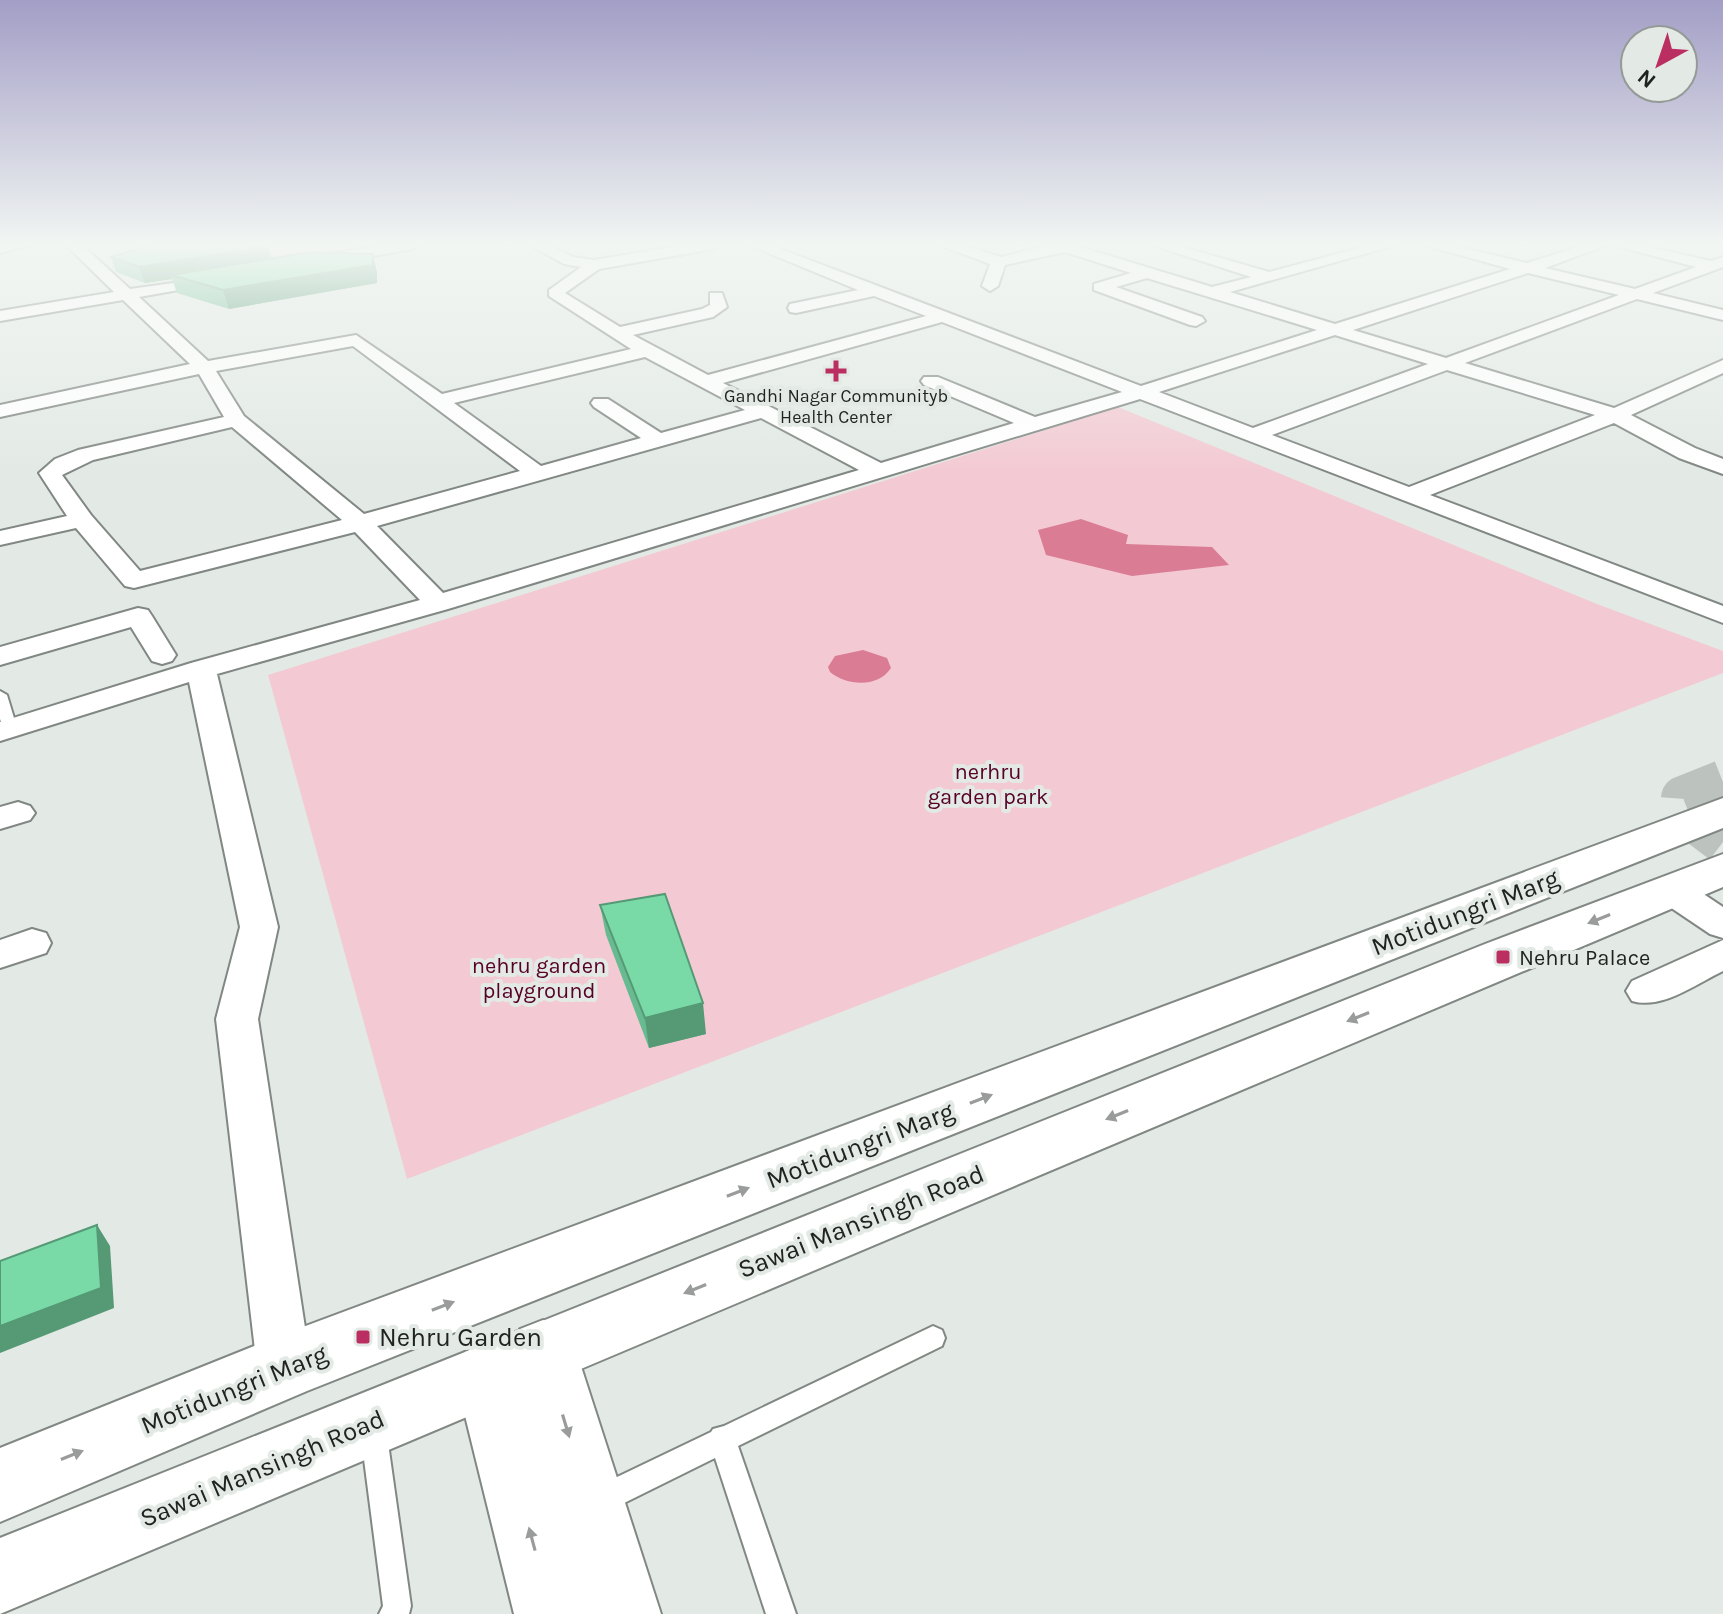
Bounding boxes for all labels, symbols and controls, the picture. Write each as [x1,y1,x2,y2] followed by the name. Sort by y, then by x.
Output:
[1619,24,1699,104] north arrow
[1632,64,1661,94] text: N
[825,360,847,382] marker: Gandhi Nagar Communityb Health Center
[724,385,948,428] place label: Gandhi Nagar Communityb Health Center
[928,759,1048,810] park label: nerhru garden park
[1367,862,1564,963] street label: Motidungri Marg
[1587,913,1611,926] one-way arrow
[1519,945,1650,971] place label: Nehru Palace
[1494,948,1512,966] marker: Nehru Palace
[472,953,606,1004] park label: nehru garden playground
[1346,1010,1370,1023] one-way arrow
[969,1092,993,1105] one-way arrow
[762,1095,959,1196] street label: Motidungri Marg
[1105,1109,1129,1122] one-way arrow
[734,1158,989,1285] street label: Sawai Mansingh Road
[726,1185,750,1198] one-way arrow
[683,1282,707,1295] one-way arrow
[431,1299,455,1312] one-way arrow
[379,1322,542,1353] place label: Nehru Garden
[354,1328,372,1346] marker: Nehru Garden
[136,1338,332,1441] street label: Motidungri Marg
[135,1403,389,1534] street label: Sawai Mansingh Road
[560,1414,573,1438] one-way arrow
[60,1448,84,1461] one-way arrow
[525,1526,537,1551] one-way arrow

